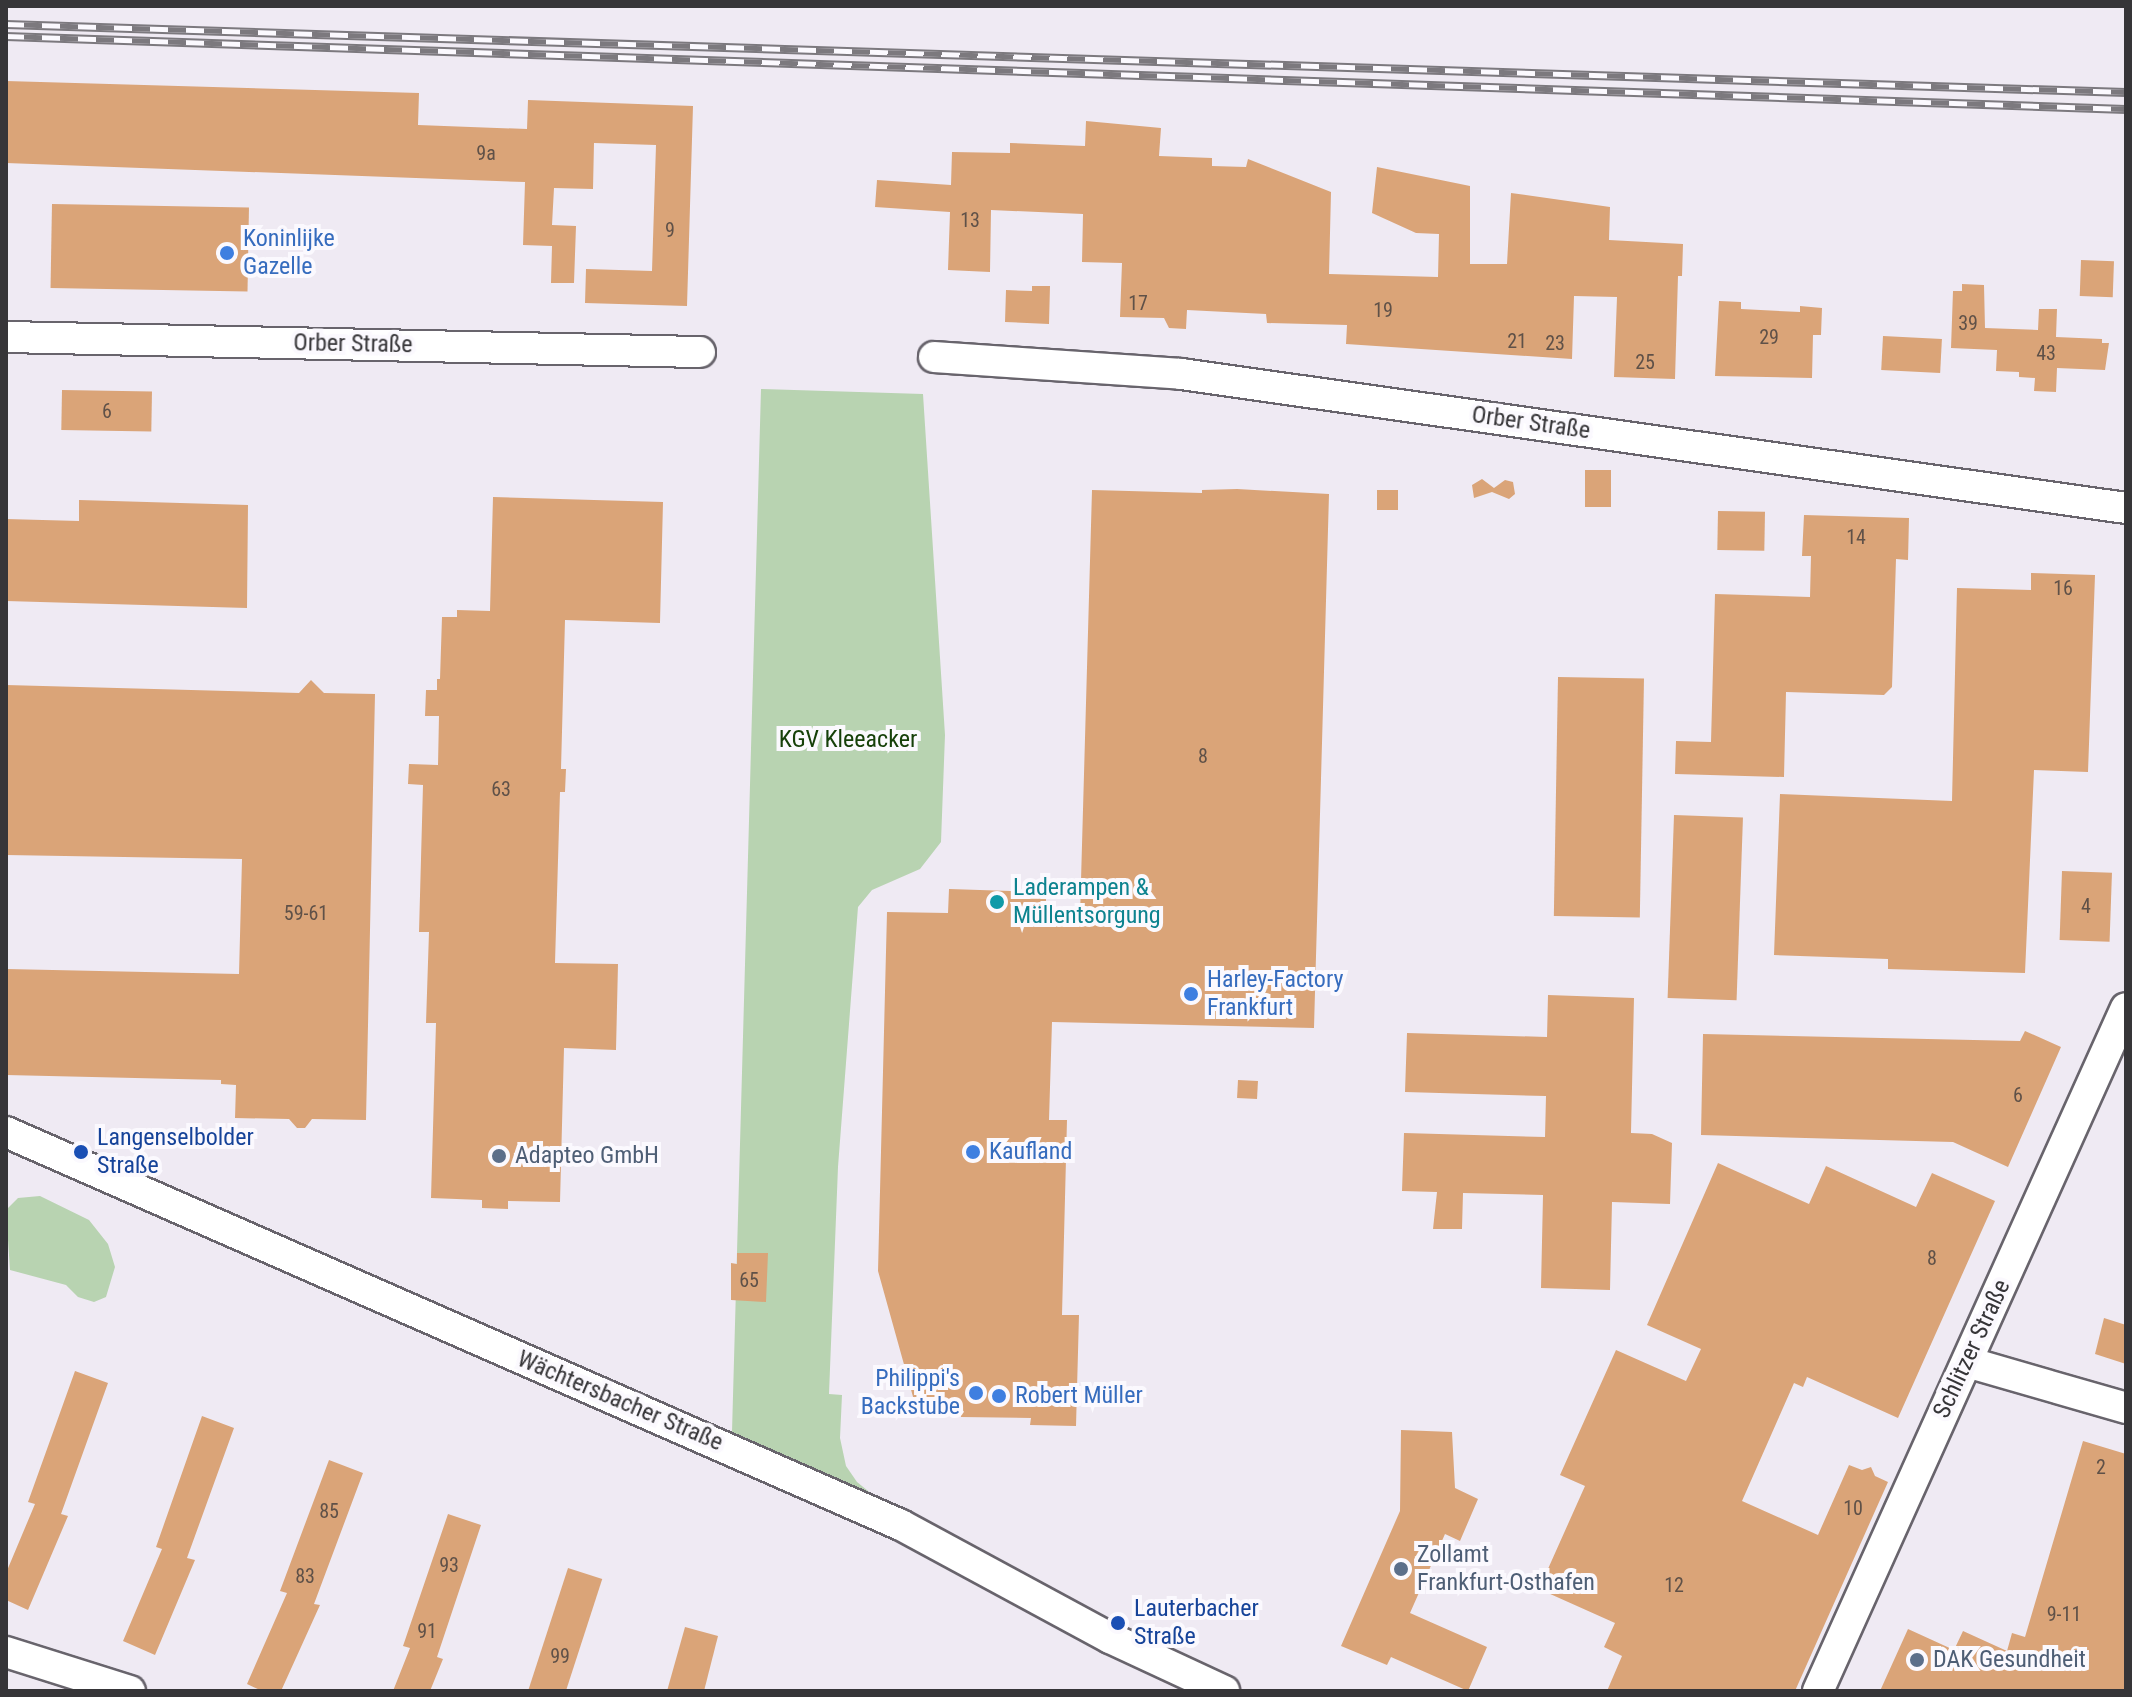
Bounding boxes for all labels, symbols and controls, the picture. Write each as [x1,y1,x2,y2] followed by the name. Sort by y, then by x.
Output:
[476,141,496,165] house number: 9a
[960,208,980,232] house number: 13
[665,218,675,242] house number: 9
[243,225,335,281] place label: Koninlijke Gazelle
[218,244,236,262] marker: Koninlijke Gazelle
[1128,291,1148,315] house number: 17
[1373,298,1393,322] house number: 19
[1958,311,1978,335] house number: 39
[1759,325,1779,349] house number: 29
[293,329,413,359] street label: Orber Straße
[1507,329,1527,353] house number: 21
[1545,331,1565,355] house number: 23
[2036,341,2056,365] house number: 43
[1635,350,1655,374] house number: 25
[102,399,112,423] house number: 6
[1470,400,1592,446] street label: Orber Straße
[1846,525,1866,549] house number: 14
[2053,576,2073,600] house number: 16
[779,726,917,754] park label: KGV Kleeacker
[1198,744,1208,768] house number: 8
[491,777,511,801] house number: 63
[1013,874,1161,930] place label: Laderampen & Müllentsorgung
[988,893,1006,911] marker: Laderampen & Müllentsorgung
[2081,894,2091,918] house number: 4
[284,901,328,925] house number: 59-61
[1207,966,1343,1022] place label: Harley-Factory Frankfurt
[1182,985,1200,1003] marker: Harley-Factory Frankfurt
[2013,1083,2023,1107] house number: 6
[97,1124,254,1180] place label: Langenselbolder Straße
[989,1138,1072,1166] place label: Kaufland
[515,1142,659,1170] place label: Adapteo GmbH
[72,1143,90,1161] marker: Langenselbolder Straße
[964,1143,982,1161] marker: Kaufland
[490,1147,508,1165] marker: Adapteo GmbH
[1927,1246,1937,1270] house number: 8
[739,1268,759,1292] house number: 65
[1927,1275,2017,1423] street label: Schlitzer Straße
[513,1345,727,1457] street label: Wächtersbacher Straße
[861,1365,960,1421] place label: Philippi's Backstube
[1015,1382,1143,1410] place label: Robert Müller
[967,1384,985,1402] marker: Philippi's Backstube
[990,1387,1008,1405] marker: Robert Müller
[2096,1455,2106,1479] house number: 2
[1843,1496,1863,1520] house number: 10
[319,1499,339,1523] house number: 85
[1417,1541,1595,1597] place label: Zollamt Frankfurt-Osthafen
[439,1553,459,1577] house number: 93
[1392,1560,1410,1578] marker: Zollamt Frankfurt-Osthafen
[295,1564,315,1588] house number: 83
[1664,1573,1684,1597] house number: 12
[1134,1595,1259,1651] place label: Lauterbacher Straße
[2047,1602,2081,1626] house number: 9-11
[1109,1614,1127,1632] marker: Lauterbacher Straße
[417,1619,437,1643] house number: 91
[550,1644,570,1668] house number: 99
[1933,1646,2086,1674] place label: DAK Gesundheit
[1908,1651,1926,1669] marker: DAK Gesundheit

